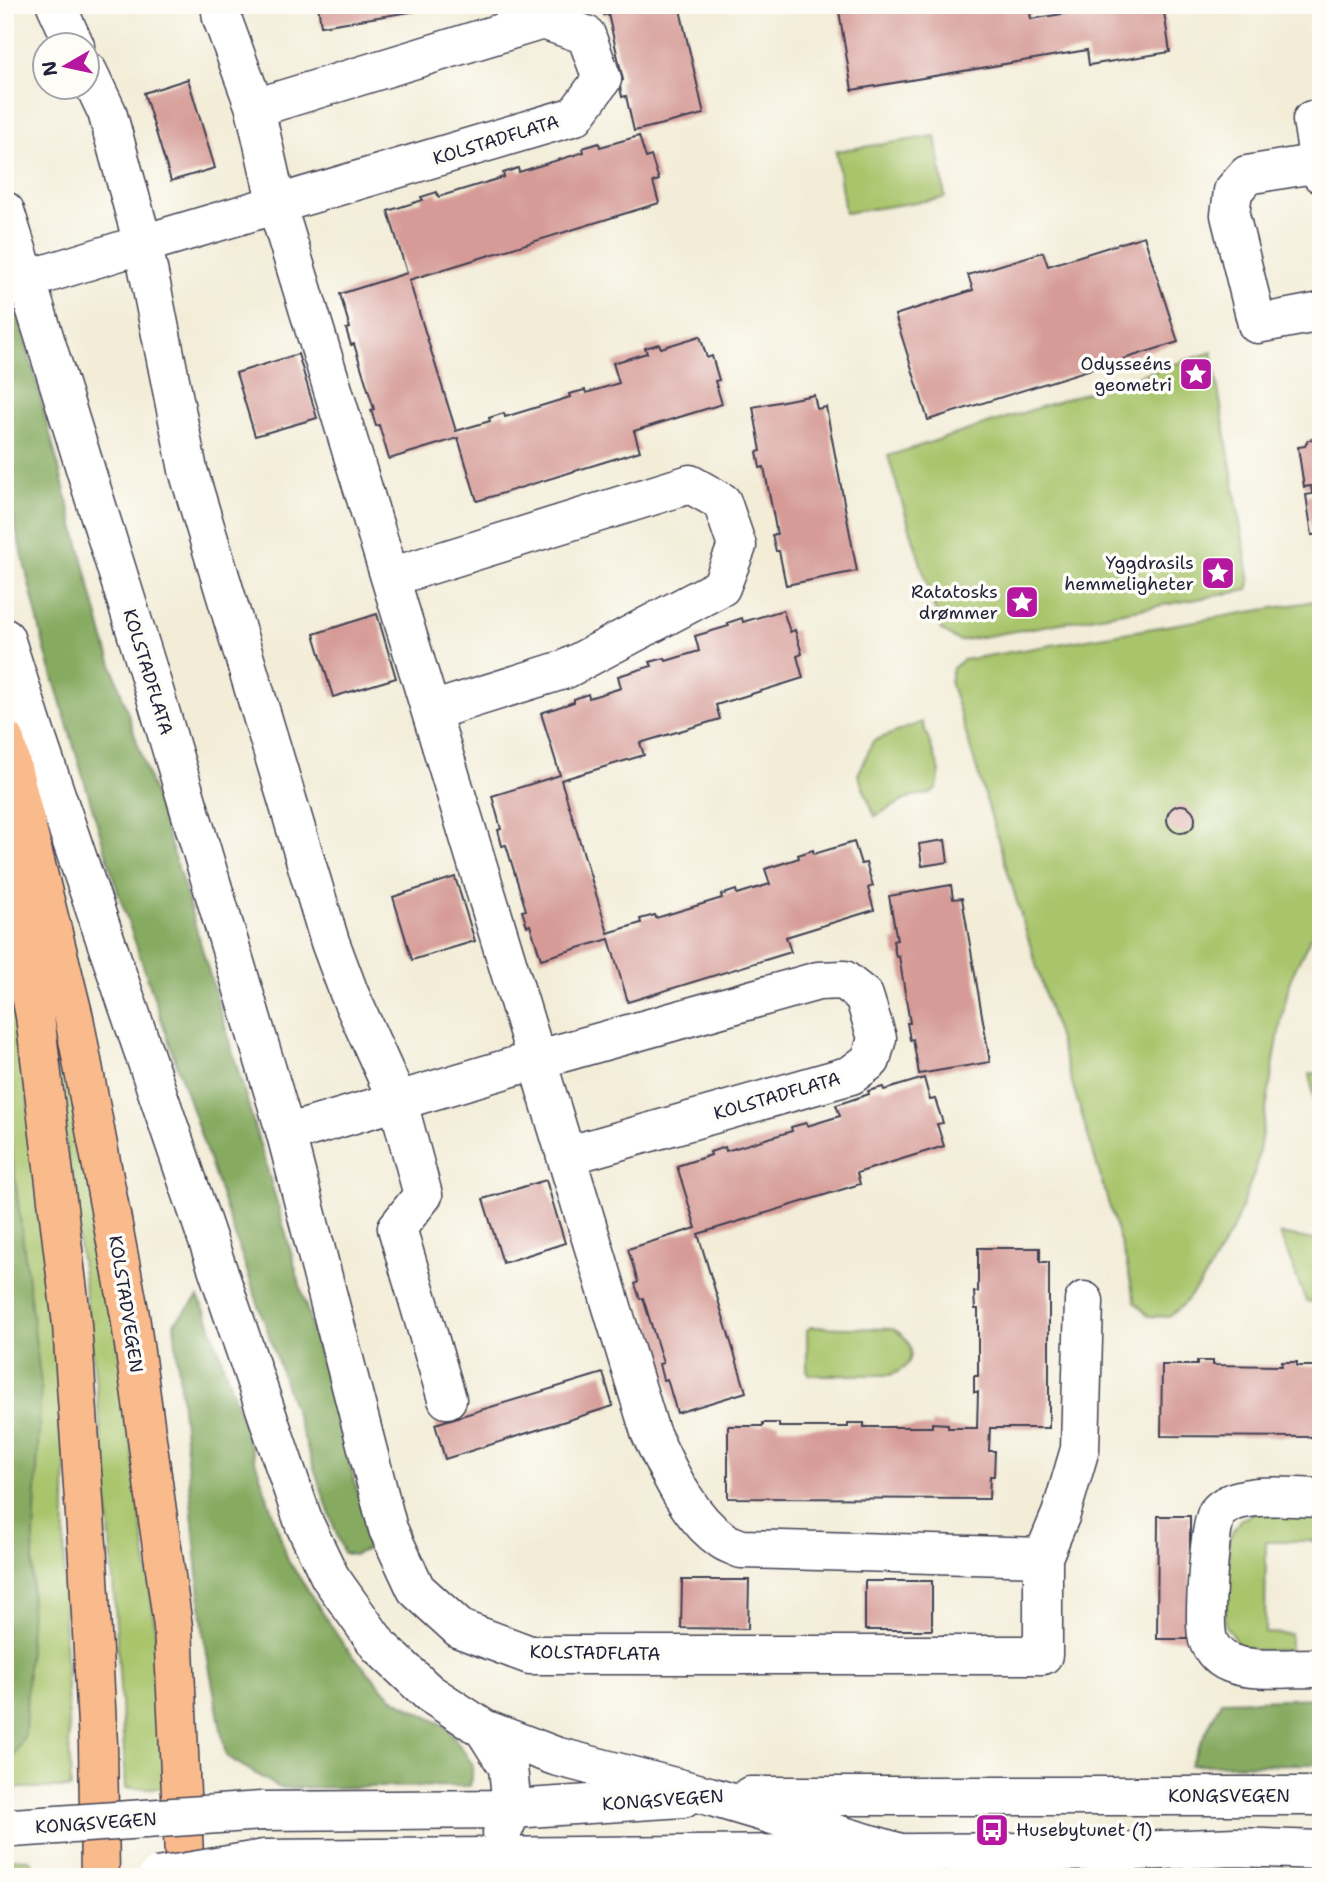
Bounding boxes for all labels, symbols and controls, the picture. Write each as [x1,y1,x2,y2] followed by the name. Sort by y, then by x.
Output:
[32,32,102,102] north arrow
[36,59,63,78] text: N
[430,109,562,171] street label: KOLSTADFLATA
[1081,352,1172,397] place label: Odysseéns geometri
[1177,355,1215,393] place icon: Odysseéns geometri
[1064,551,1194,596] place label: Yggdrasils hemmeligheter
[1199,554,1237,592] place icon: Yggdrasils hemmeligheter
[911,580,998,625] place label: Ratatosks drømmer
[1003,583,1041,621] place icon: Ratatosks drømmer
[117,606,179,738] street label: KOLSTADFLATA
[711,1066,843,1126] street label: KOLSTADFLATA
[103,1234,149,1374] street label: KOLSTADVEGEN
[529,1640,661,1666] street label: KOLSTADFLATA
[601,1784,725,1816] street label: KONGSVEGEN
[1168,1784,1290,1808] street label: KONGSVEGEN
[34,1807,158,1839] street label: KONGSVEGEN
[973,1811,1011,1849] bus stop icon: Husebytunet (1)
[1016,1818,1152,1842] place label: Husebytunet (1)

